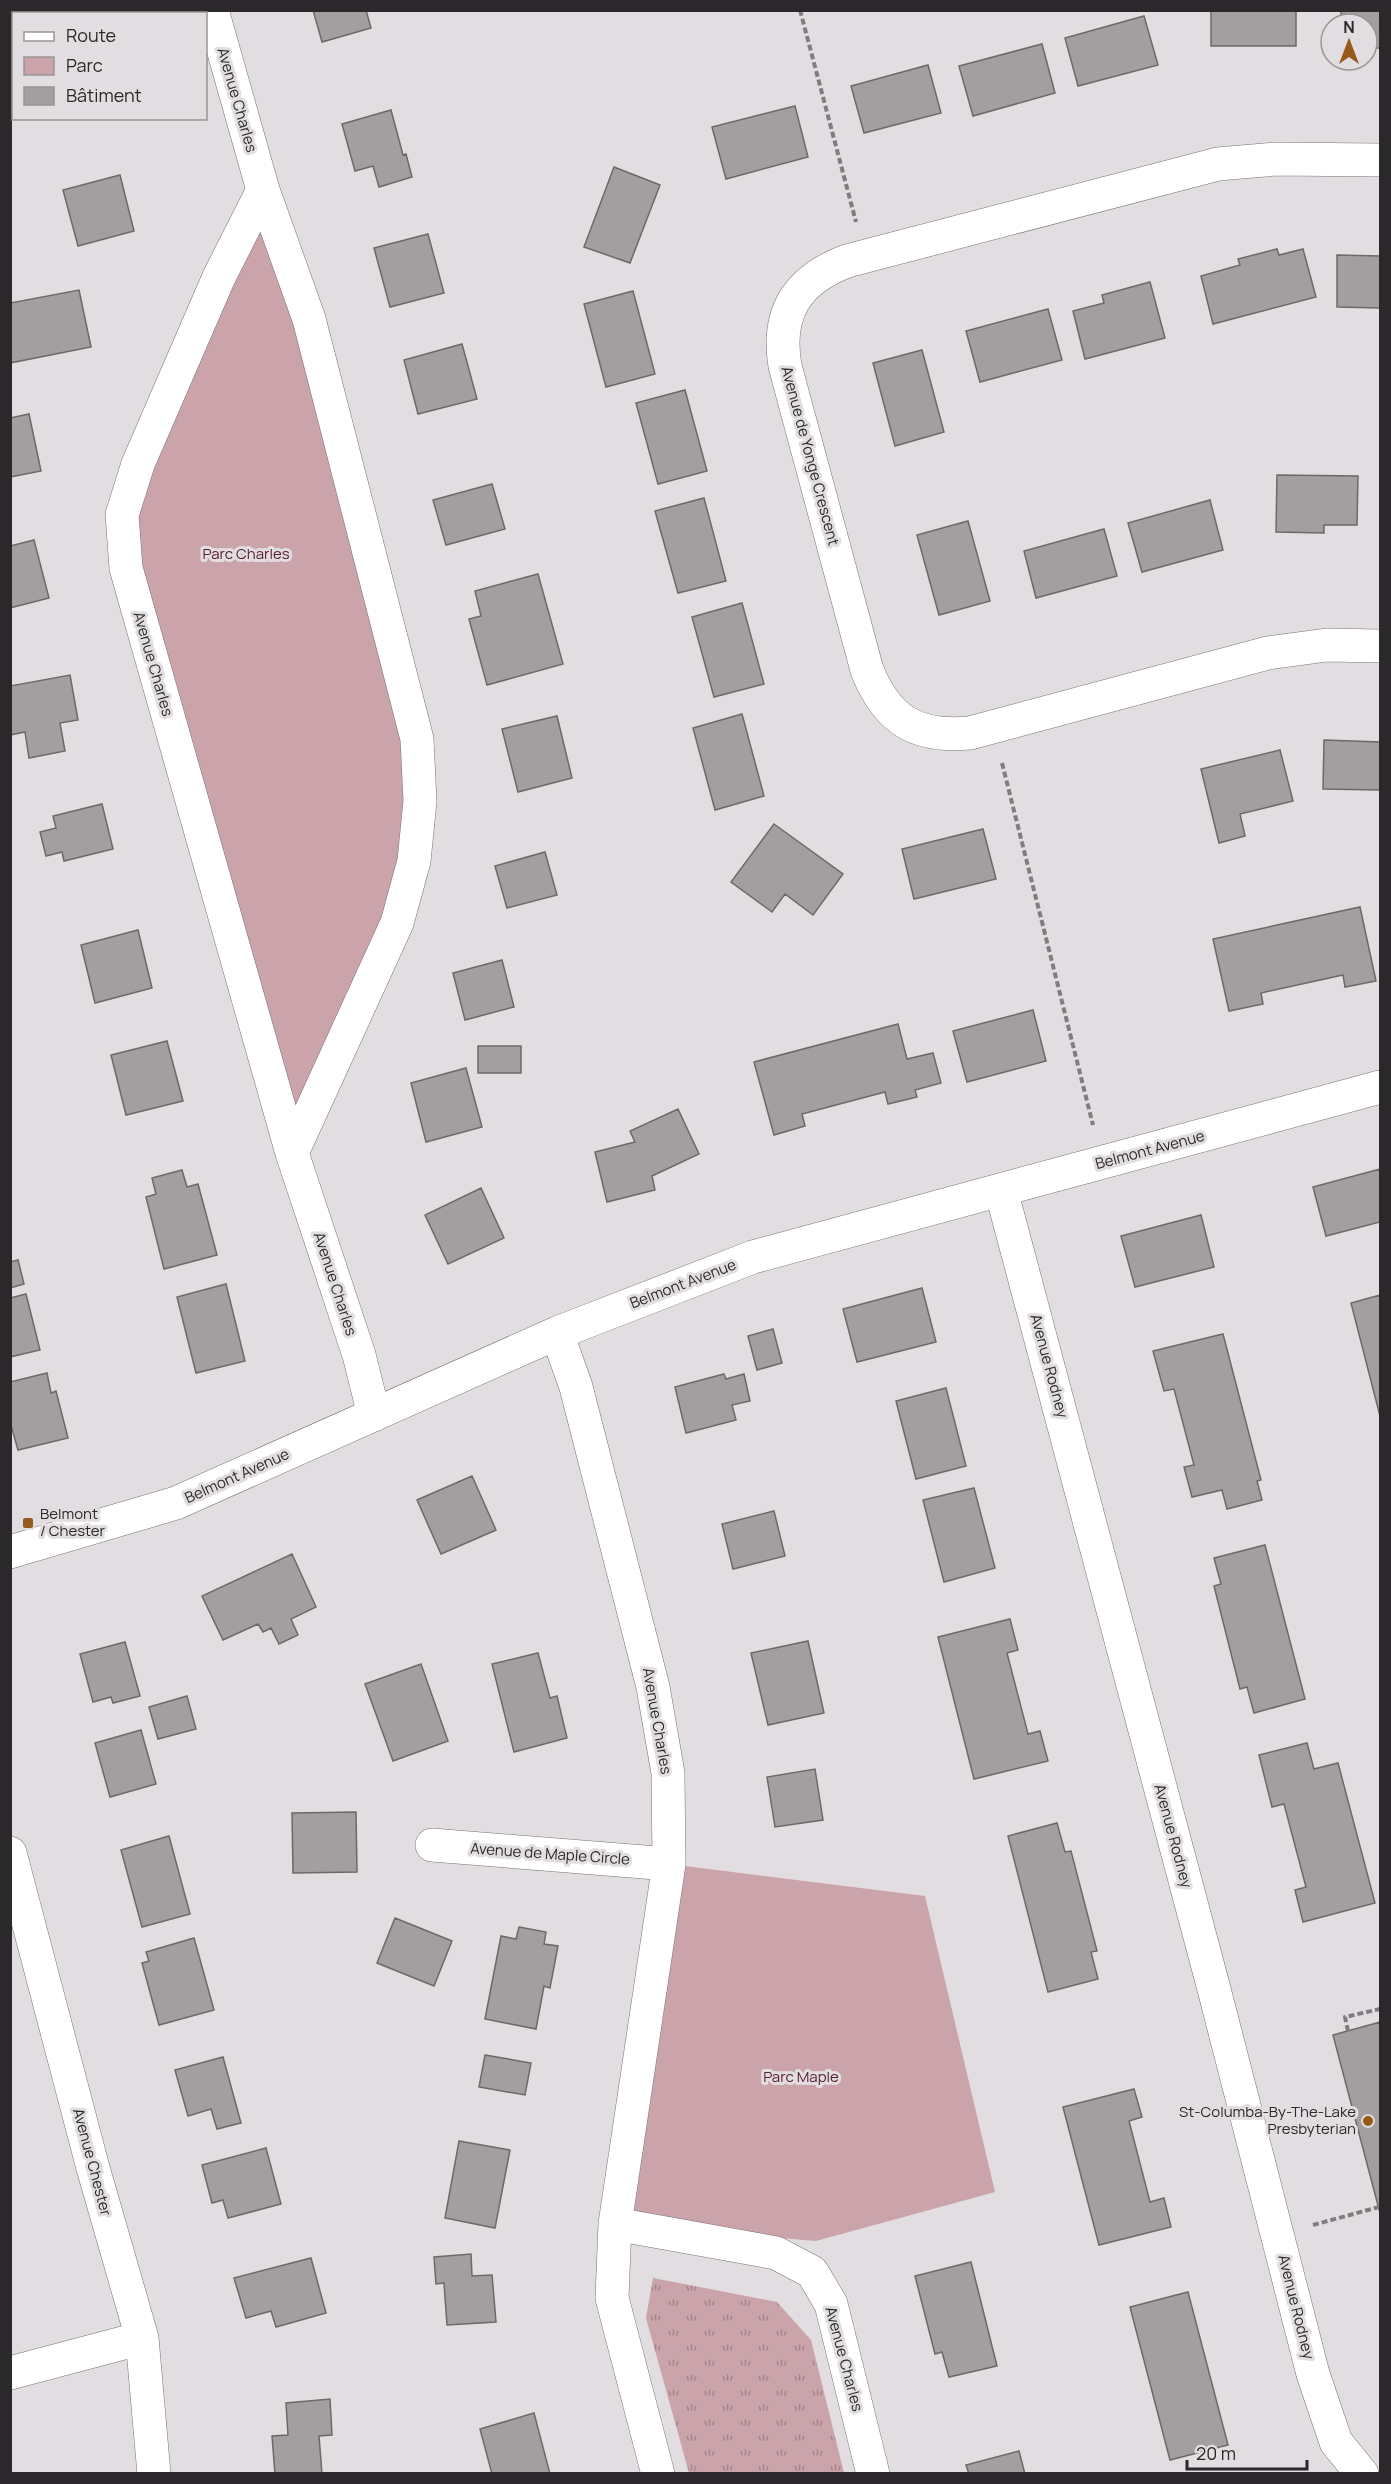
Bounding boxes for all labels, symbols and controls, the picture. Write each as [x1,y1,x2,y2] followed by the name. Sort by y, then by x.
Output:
[12,12,207,120] legend
[1319,12,1379,72] north arrow
[1343,16,1355,38] text: N
[66,23,116,47] text: Route
[213,45,262,155] street label: Avenue Charles
[66,53,103,77] text: Parc
[66,83,142,107] text: Bâtiment
[776,364,845,548] street label: Avenue de Yonge Crescent
[202,543,290,564] park label: Parc Charles
[129,609,178,719] street label: Avenue Charles
[1093,1125,1207,1174] street label: Belmont Avenue
[309,1229,362,1339] street label: Avenue Charles
[627,1254,739,1313] street label: Belmont Avenue
[1025,1311,1073,1420] street label: Avenue Rodney
[181,1443,293,1508] street label: Belmont Avenue
[40,1503,106,1541] place label: Belmont / Chester
[21,1516,35,1530] marker: Belmont / Chester
[638,1666,677,1776] street label: Avenue Charles
[1149,1781,1197,1890] street label: Avenue Rodney
[470,1837,631,1870] street label: Avenue de Maple Circle
[763,2066,839,2087] park label: Parc Maple
[1179,2101,1356,2139] place label: St-Columba-By-The-Lake Presbyterian
[68,2106,117,2219] street label: Avenue Chester
[1361,2114,1375,2128] marker: St-Columba-By-The-Lake Presbyterian
[1273,2252,1320,2361] street label: Avenue Rodney
[820,2304,869,2414] street label: Avenue Charles
[1187,2433,1307,2471] scale bar
[1196,2441,1236,2465] text: 20 m

